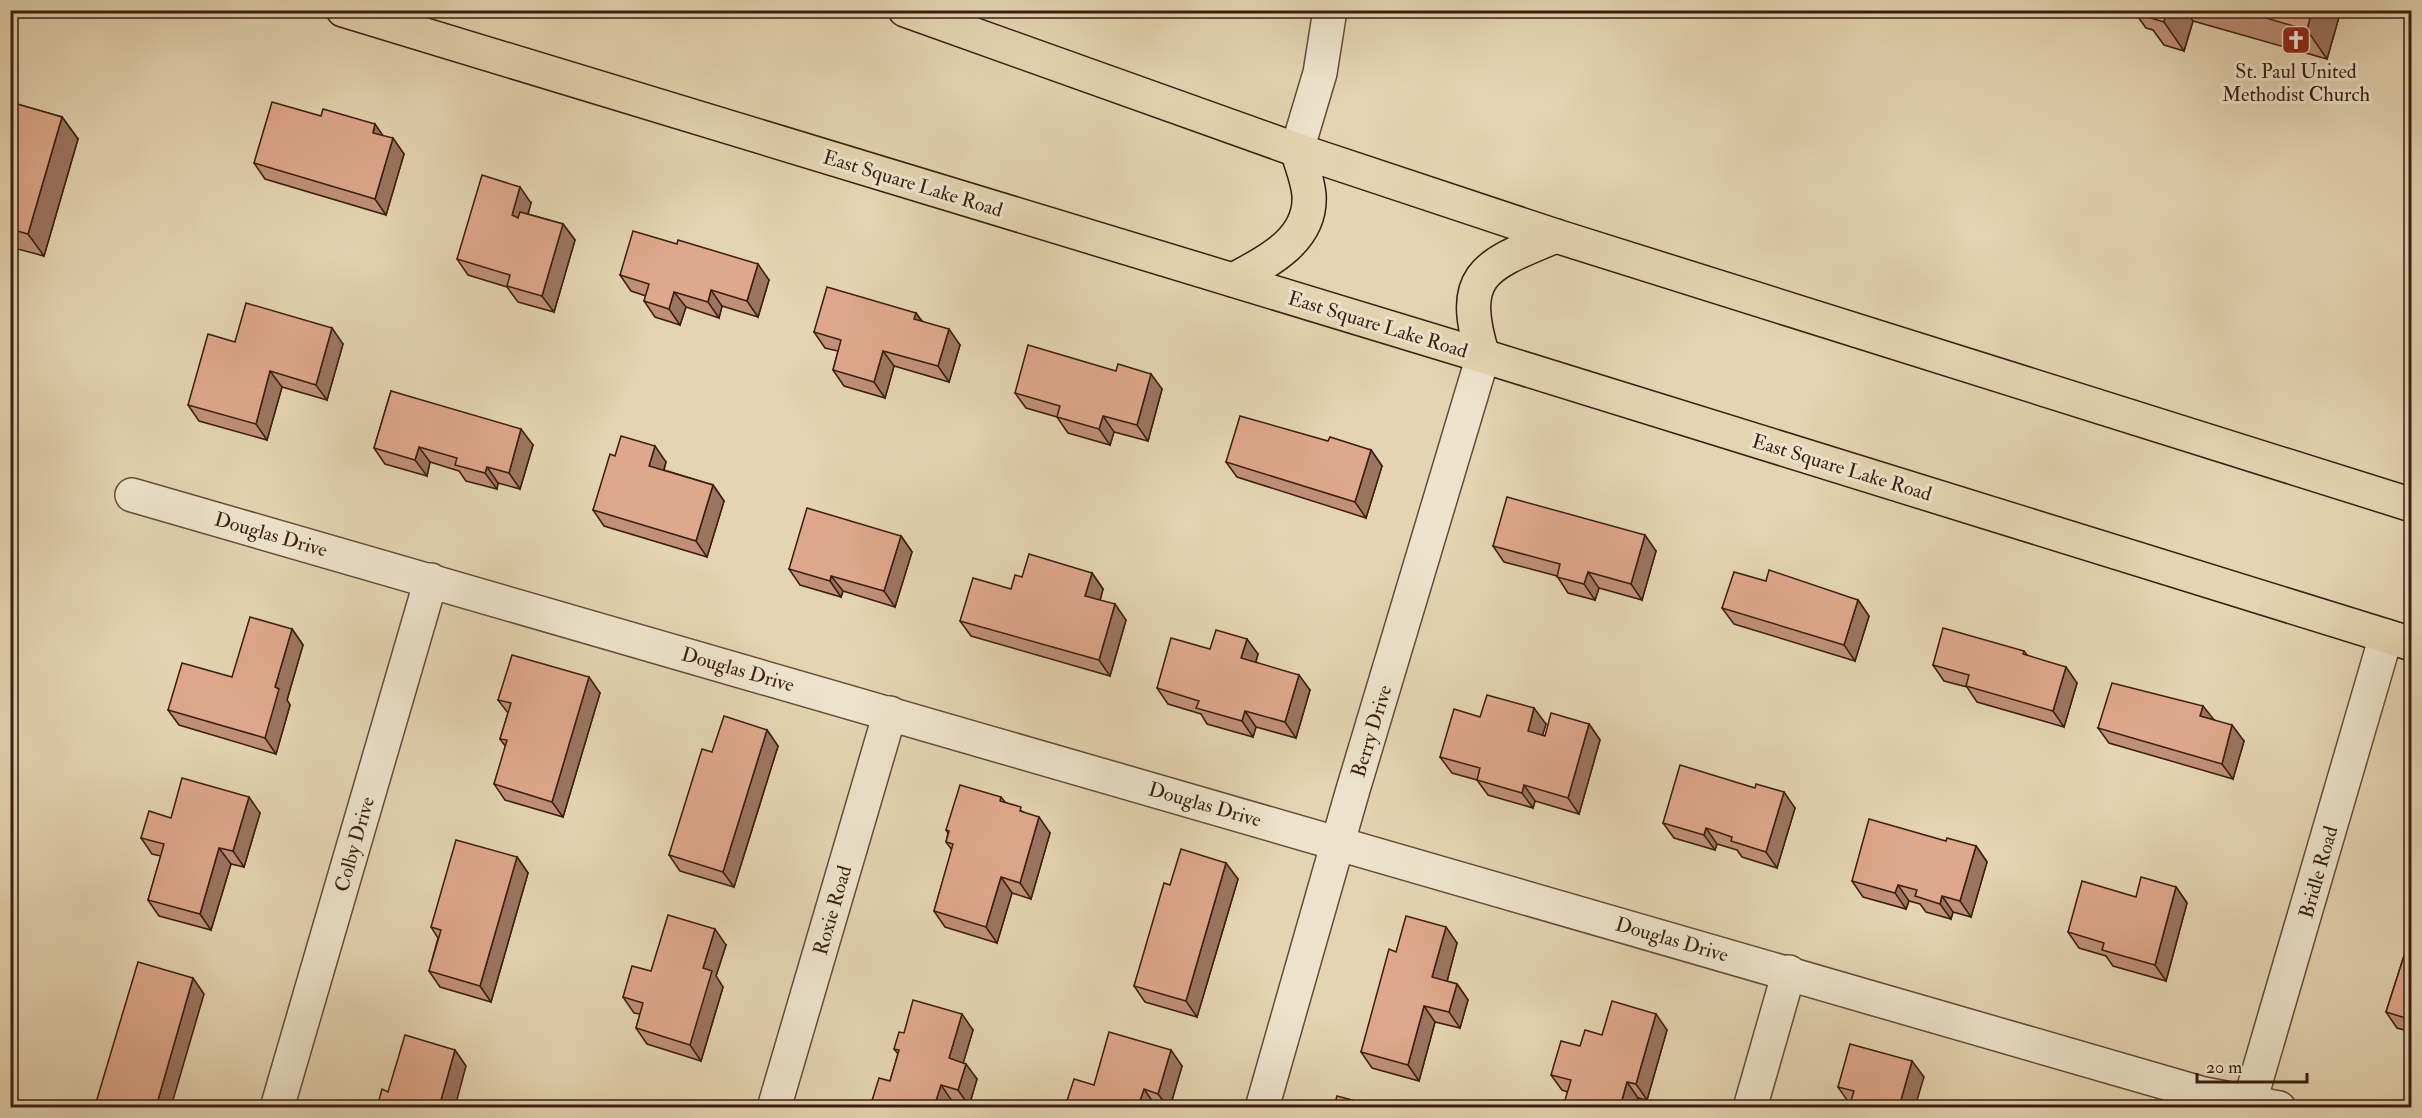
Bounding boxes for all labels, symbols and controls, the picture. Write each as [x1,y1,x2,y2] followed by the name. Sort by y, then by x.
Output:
[2280,24,2312,56] church icon: St. Paul United Methodist Church
[2222,59,2370,107] place label: St. Paul United Methodist Church
[820,144,1006,223] street label: East Square Lake Road
[1285,285,1471,364] street label: East Square Lake Road
[1749,428,1935,507] street label: East Square Lake Road
[212,506,330,563] street label: Douglas Drive
[679,641,797,698] street label: Douglas Drive
[1346,682,1397,780] street label: Berry Drive
[1146,776,1264,833] street label: Douglas Drive
[329,794,380,895] street label: Colby Drive
[2293,823,2344,921] street label: Bridle Road
[808,862,857,958] street label: Roxie Road
[1613,911,1731,968] street label: Douglas Drive
[2197,1046,2306,1084] scale bar
[2206,1056,2242,1079] text: 20 m

